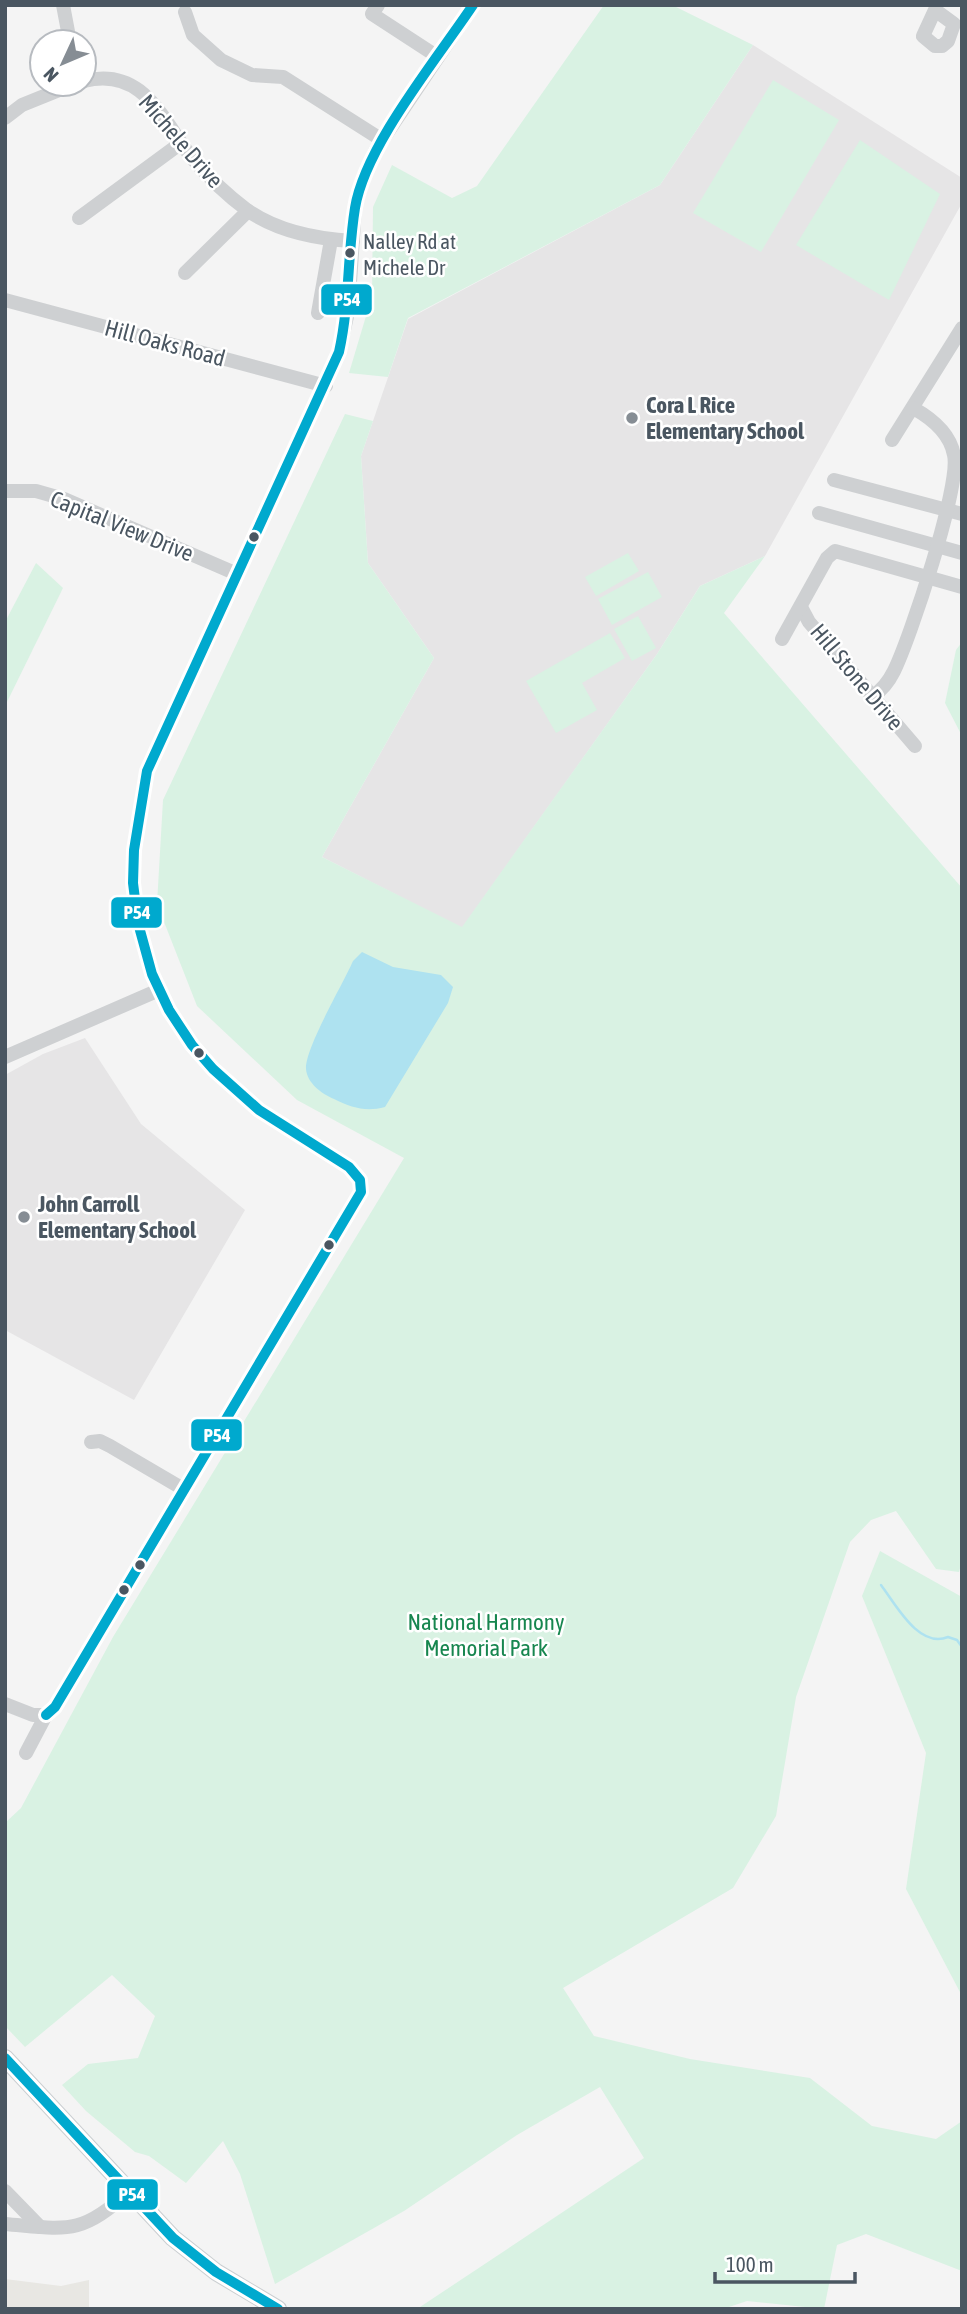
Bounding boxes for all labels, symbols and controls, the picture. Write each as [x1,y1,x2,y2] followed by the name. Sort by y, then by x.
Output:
[28,28,98,98] north arrow
[39,63,63,86] text: N
[133,89,229,193] street label: Michele Drive
[363,229,456,279] place label: Nalley Rd at Michele Dr
[343,246,357,260] marker: Nalley Rd at Michele Dr
[320,283,373,316] line badge: P54
[333,288,361,310] text: P54
[102,314,228,372] street label: Hill Oaks Road
[646,392,805,444] place label: Cora L Rice Elementary School
[624,410,640,426] marker: Cora L Rice Elementary School
[47,485,197,567] street label: Capital View Drive
[247,530,261,544] unlabelled marker
[805,619,909,735] street label: Hill Stone Drive
[110,896,163,929] line badge: P54
[123,901,151,923] text: P54
[192,1046,206,1060] unlabelled marker
[37,1191,197,1243] place label: John Carroll Elementary School
[16,1209,32,1225] marker: John Carroll Elementary School
[322,1238,336,1252] unlabelled marker
[190,1418,243,1452] line badge: P54
[203,1424,231,1446] text: P54
[133,1558,147,1572] unlabelled marker
[117,1583,131,1597] unlabelled marker
[408,1609,564,1661] park label: National Harmony Memorial Park
[106,2178,159,2211] line badge: P54
[118,2183,146,2205] text: P54
[715,2240,855,2284] scale bar
[726,2252,774,2276] text: 100 m

